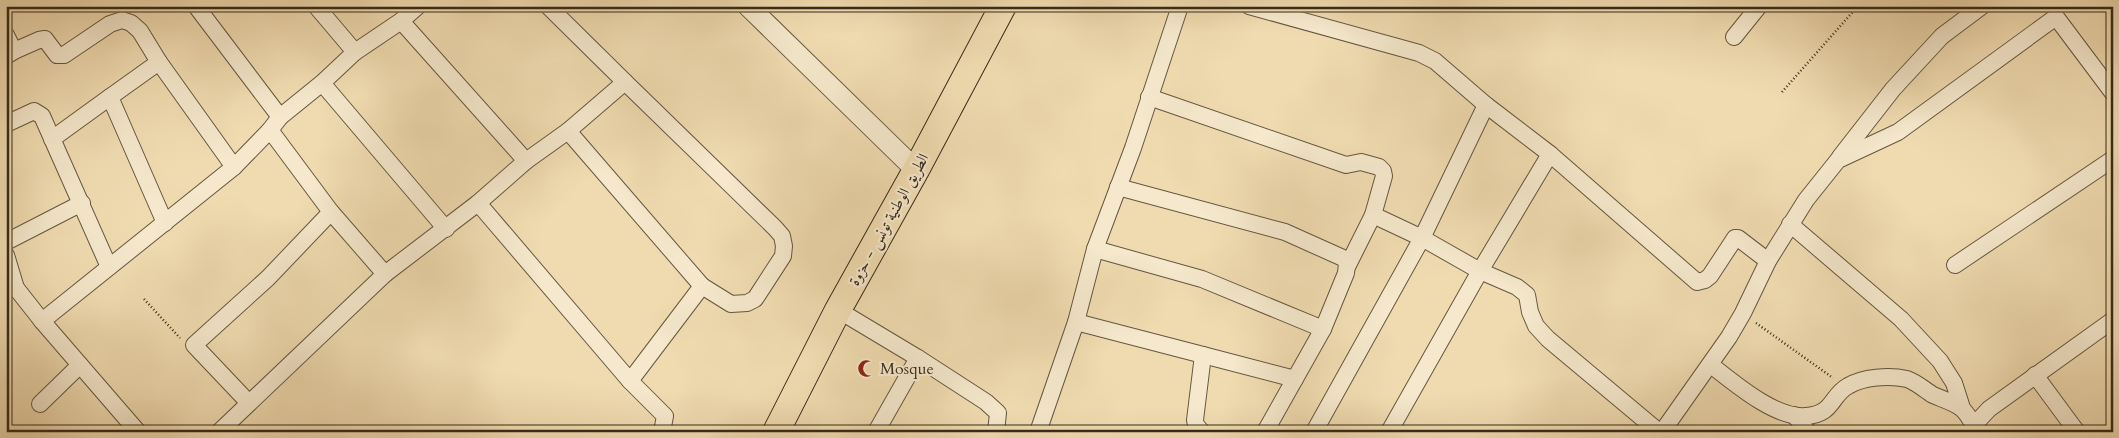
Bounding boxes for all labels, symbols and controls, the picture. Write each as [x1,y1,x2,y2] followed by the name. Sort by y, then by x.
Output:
[843,149,934,290] street label: الطريق الوطنية تونس - حزوة
[856,358,876,378] mosque icon: Mosque
[880,358,934,380] place label: Mosque

